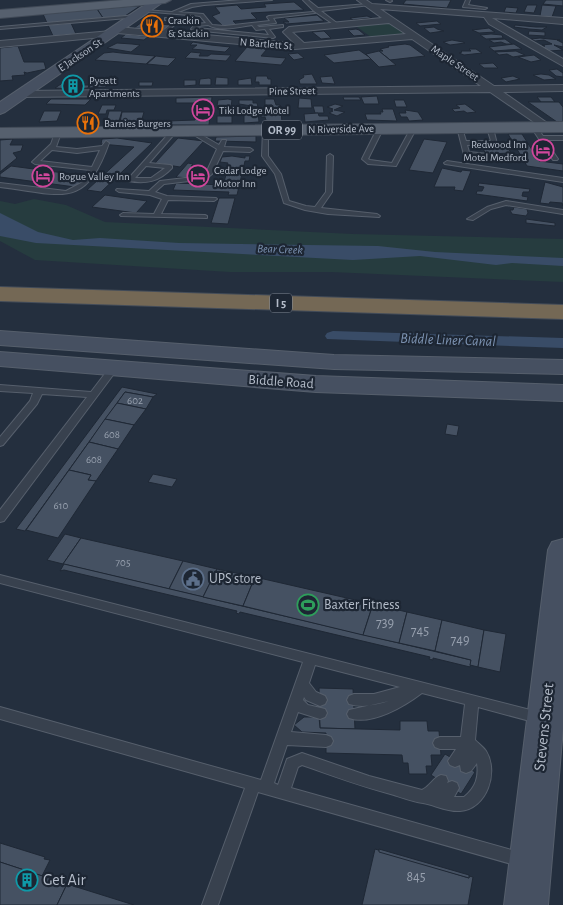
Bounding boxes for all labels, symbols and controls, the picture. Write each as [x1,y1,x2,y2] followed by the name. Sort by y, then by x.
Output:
[140,14,164,38] restaurant icon: Crackin & Stackin
[168,15,209,39] place label: Crackin & Stackin
[56,36,104,74] street label: E Jackson St
[239,36,293,52] street label: N Bartlett St
[429,43,481,83] street label: Maple Street
[61,74,85,98] building icon: Pyeatt Apartments
[89,75,140,99] place label: Pyeatt Apartments
[268,85,316,97] street label: Pine Street
[191,98,215,122] hotel icon: Tiki Lodge Motel
[219,105,289,116] place label: Tiki Lodge Motel
[76,111,100,135] restaurant icon: Barnies Burgers
[104,118,171,129] place label: Barnies Burgers
[262,120,302,140] road number: OR 99
[308,123,374,135] street label: N Riverside Ave
[531,138,555,162] hotel icon: Redwood Inn Motel Medford
[463,139,527,163] place label: Redwood Inn Motel Medford
[31,164,55,188] hotel icon: Rogue Valley Inn
[186,164,210,188] hotel icon: Cedar Lodge Motor Inn
[214,165,267,189] place label: Cedar Lodge Motor Inn
[59,171,130,182] place label: Rogue Valley Inn
[257,242,304,256] water label: Bear Creek
[270,294,292,312] road number: I 5
[400,331,496,349] water label: Biddle Liner Canal
[248,373,314,391] street label: Biddle Road
[127,395,143,406] house number: 602
[104,429,120,440] house number: 608
[86,454,102,465] house number: 608
[54,500,69,511] house number: 610
[116,557,131,568] house number: 705
[181,567,205,591] public building icon: UPS store
[209,572,261,586] place label: UPS store
[296,593,320,617] sports icon: Baxter Fitness
[324,598,400,612] place label: Baxter Fitness
[376,616,394,630] house number: 739
[411,624,429,638] house number: 745
[450,633,470,647] house number: 749
[531,682,557,772] street label: Stevens Street
[15,868,39,892] building icon: Get Air
[406,870,426,884] house number: 845
[43,872,87,888] place label: Get Air

